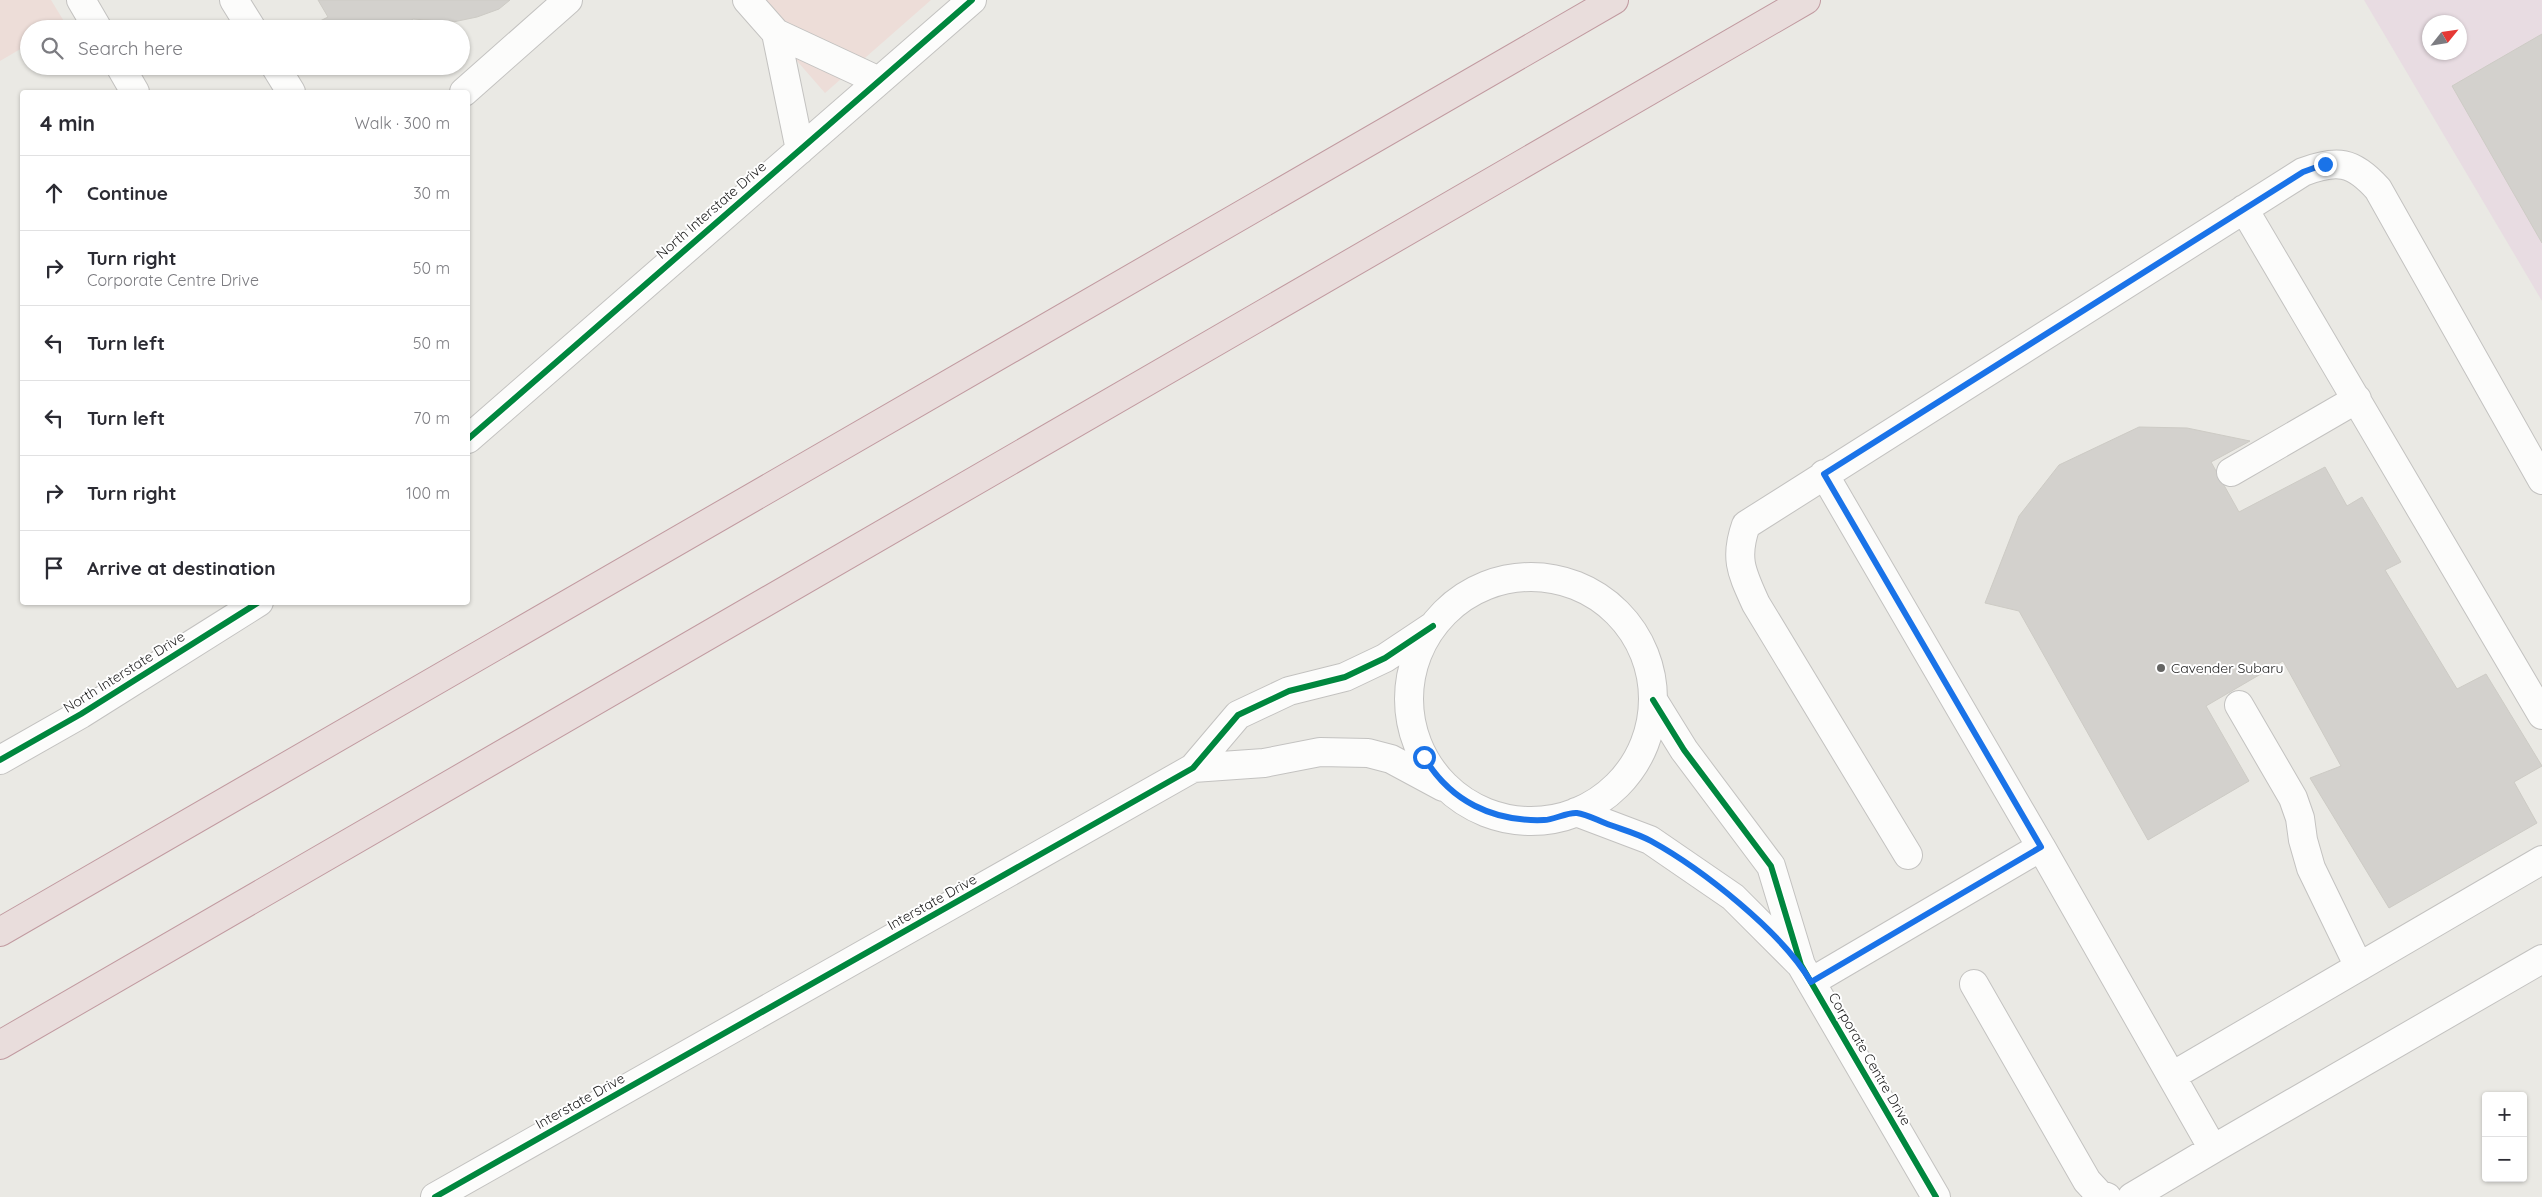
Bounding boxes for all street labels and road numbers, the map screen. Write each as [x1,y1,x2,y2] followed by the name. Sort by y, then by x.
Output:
[652,157,770,263] street label: North Interstate Drive
[60,627,188,717] street label: North Interstate Drive
[884,870,980,934] street label: Interstate Drive
[1825,989,1915,1129] street label: Corporate Centre Drive
[532,1069,628,1133] street label: Interstate Drive

